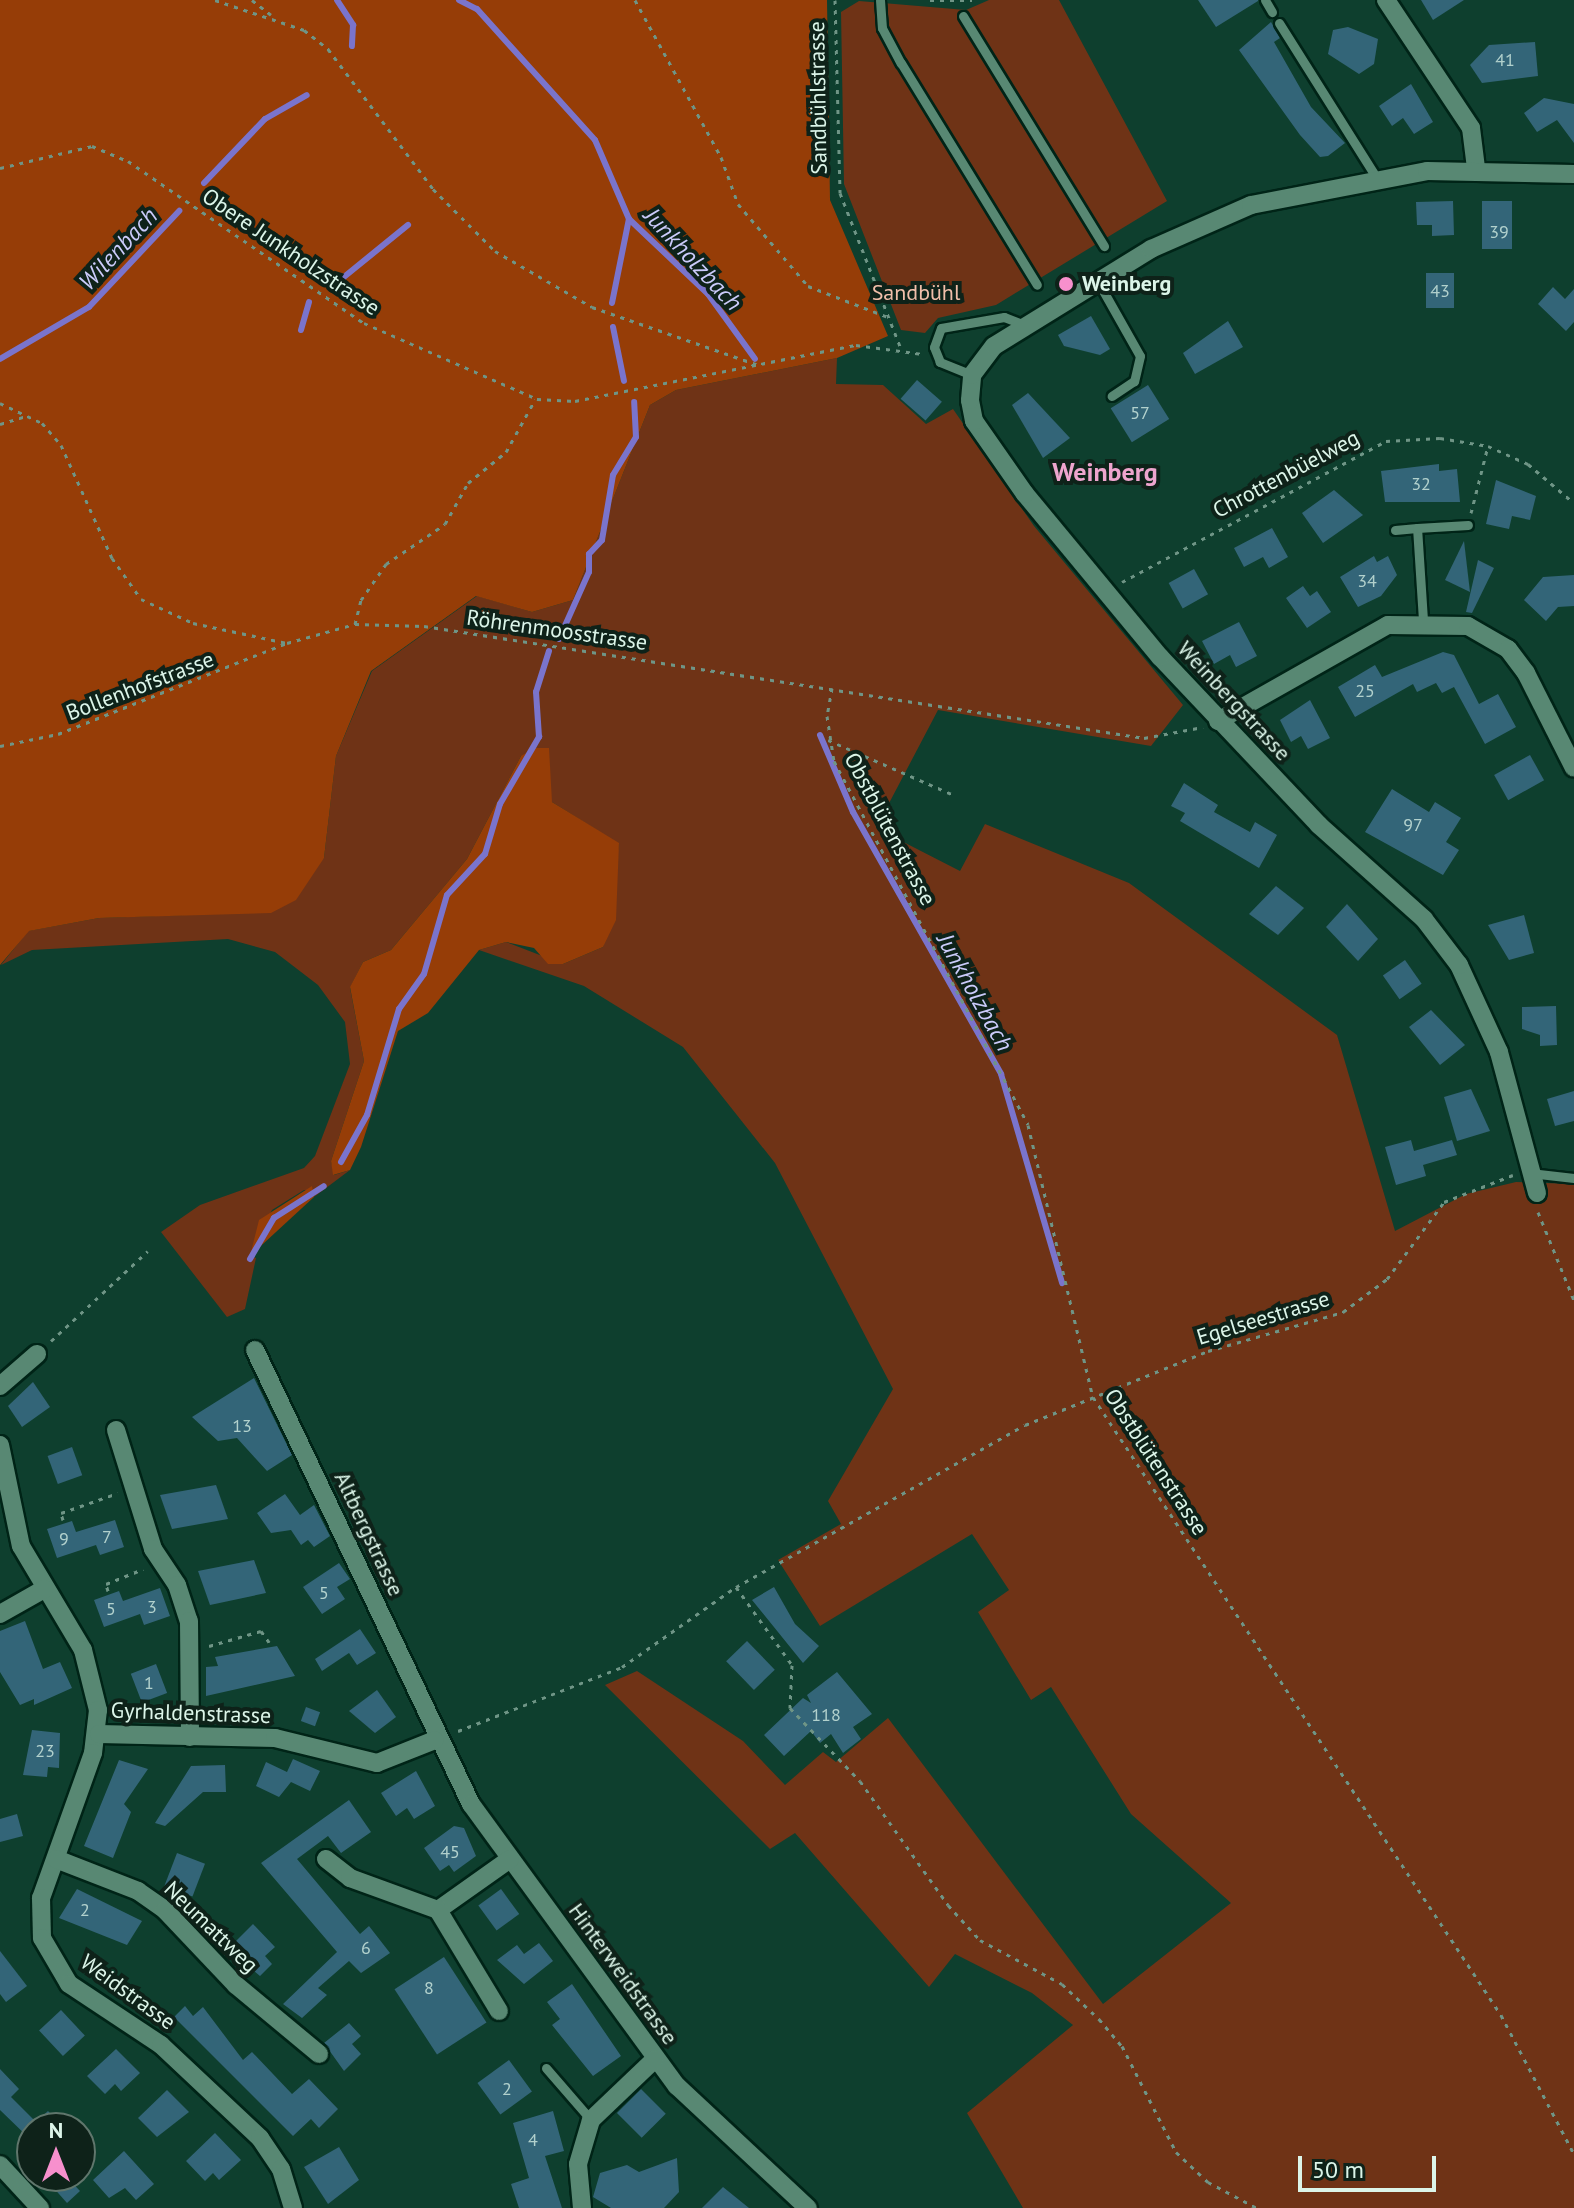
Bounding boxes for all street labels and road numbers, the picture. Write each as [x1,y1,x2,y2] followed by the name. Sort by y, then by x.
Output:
[803,21,833,175] street label: Sandbühlstrasse
[197,183,385,321] street label: Obere Junkholzstrasse
[1208,424,1364,524] street label: Chrottenbüelweg
[465,604,649,656] street label: Röhrenmoosstrasse
[1172,636,1296,766] street label: Weinbergstrasse
[62,646,218,726] street label: Bollenhofstrasse
[839,748,941,910] street label: Obstblütenstrasse
[1193,1285,1333,1351] street label: Egelseestrasse
[1099,1384,1213,1540] street label: Obstblütenstrasse
[329,1468,409,1600] street label: Altbergstrasse
[110,1697,272,1729] street label: Gyrhaldenstrasse
[159,1876,263,1978] street label: Neumattweg
[563,1898,683,2050] street label: Hinterweidstrasse
[75,1949,181,2035] street label: Weidstrasse

